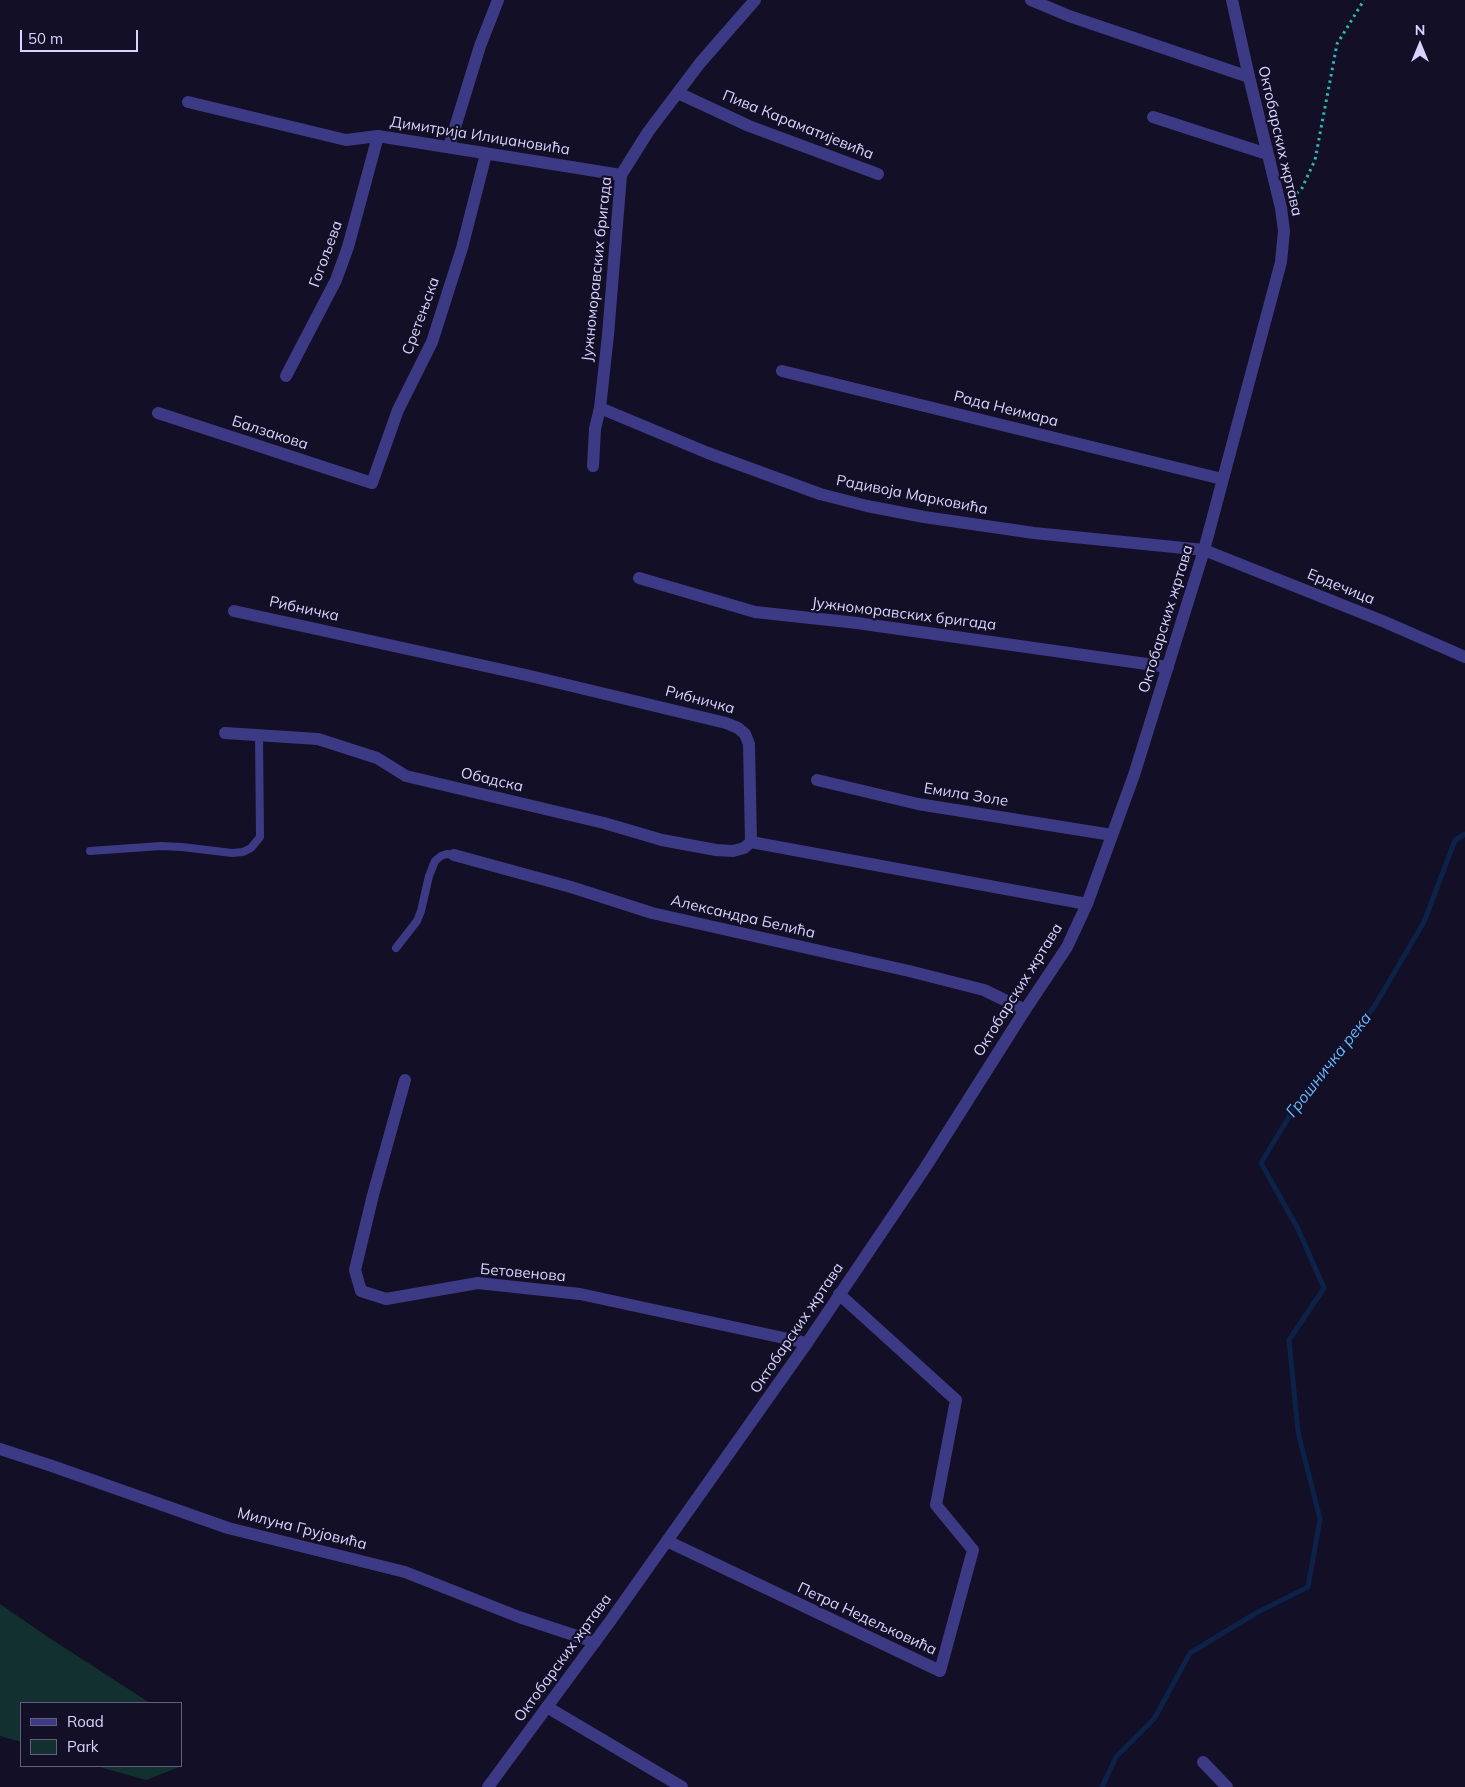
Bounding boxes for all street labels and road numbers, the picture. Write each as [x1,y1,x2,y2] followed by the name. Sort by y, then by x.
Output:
[1254,64,1306,218] street label: Октобарских жртава
[720,86,876,164] street label: Пива Караматијевића
[389,113,571,159] street label: Димитрија Илиџановића
[578,176,616,362] street label: Јужноморавских бригада
[306,218,346,290] street label: Гогољева
[399,275,443,357] street label: Сретењска
[952,387,1060,431] street label: Рада Неимара
[230,412,310,454] street label: Балзакова
[835,471,989,519] street label: Радивоја Марковића
[1135,543,1197,695] street label: Октобарских жртава
[1305,565,1377,609] street label: Ердечица
[267,593,341,625] street label: Рибничка
[811,594,997,634] street label: Јужноморавских бригада
[663,682,737,718] street label: Рибничка
[459,764,525,796] street label: Обадска
[923,779,1009,811] street label: Емила Золе
[669,892,817,942] street label: Александра Белића
[970,920,1066,1060] street label: Октобарских жртава
[747,1259,847,1397] street label: Октобарских жртава
[479,1260,567,1286] street label: Бетовенова
[235,1504,369,1554] street label: Милуна Грујовића
[794,1579,940,1659] street label: Петра Недељковића
[511,1591,615,1725] street label: Октобарских жртава

